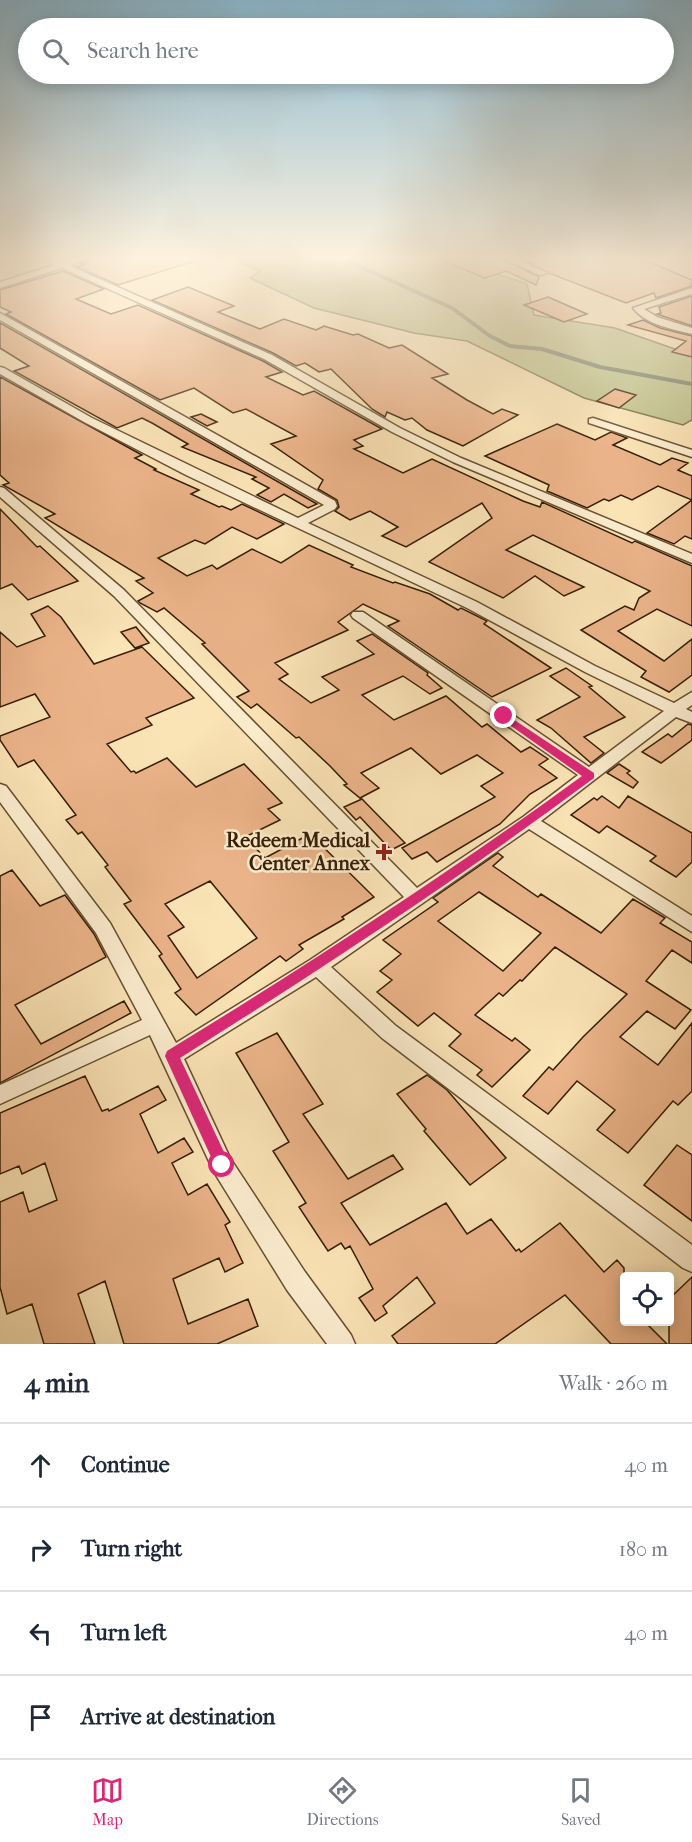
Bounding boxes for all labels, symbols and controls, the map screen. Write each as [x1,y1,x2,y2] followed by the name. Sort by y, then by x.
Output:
[18,18,674,84] search box
[39,35,72,68] icon: search
[87,38,199,64] text: Search here
[490,702,516,728] route end
[226,829,371,875] place label: Redeem Medical Center Annex
[375,843,393,861] marker: Redeem Medical Center Annex
[208,1151,234,1177] route start
[620,1272,674,1326] map controls
[620,1272,674,1326] button: locate
[24,1368,89,1399] text: 4 min
[559,1372,668,1395] text: Walk · 260 m
[24,1449,57,1482] icon: ahead
[81,1452,170,1478] text: Continue
[624,1454,668,1477] text: 40 m
[24,1533,57,1566] icon: right
[81,1536,182,1562] text: Turn right
[619,1538,668,1561] text: 180 m
[24,1617,57,1650] icon: left
[81,1620,167,1646] text: Turn left
[624,1622,668,1645] text: 40 m
[24,1701,57,1734] icon: arrive
[81,1704,275,1730] text: Arrive at destination
[91,1774,124,1829] tab: Map
[307,1774,379,1829] tab: Directions
[561,1774,601,1829] tab: Saved

